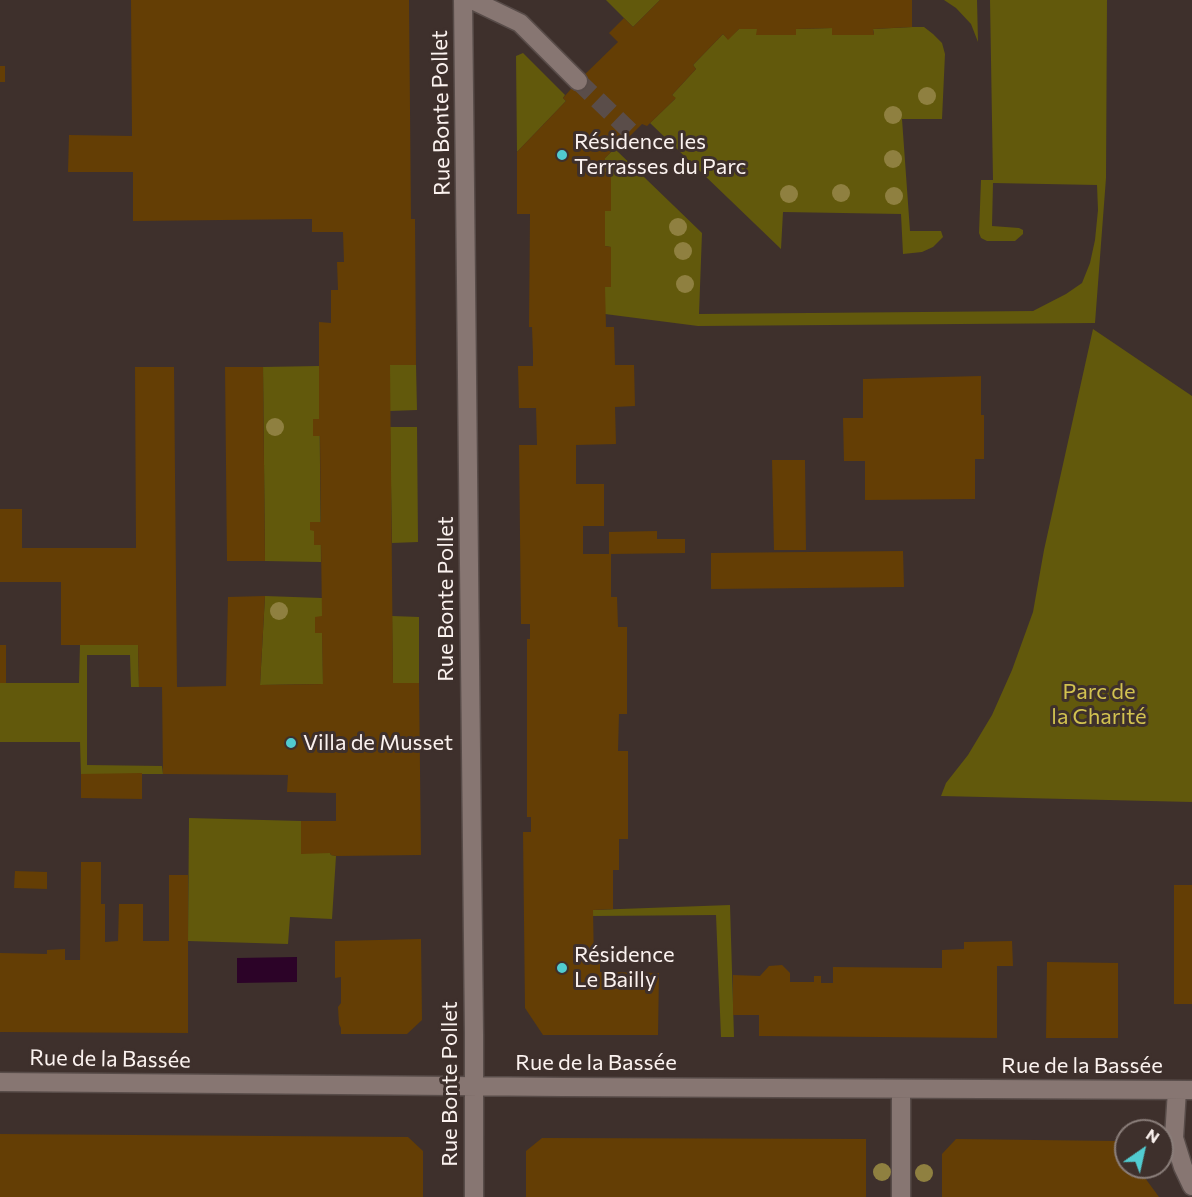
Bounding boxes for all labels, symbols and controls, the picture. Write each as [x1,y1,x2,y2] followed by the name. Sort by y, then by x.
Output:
[426,30,456,196] street label: Rue Bonte Pollet
[574,129,746,180] place label: Résidence les Terrasses du Parc
[555,148,569,162] marker: Résidence les Terrasses du Parc
[433,516,459,682] street label: Rue Bonte Pollet
[1051,679,1147,730] park label: Parc de la Charité
[303,730,453,756] place label: Villa de Musset
[284,736,298,750] marker: Villa de Musset
[574,942,675,993] place label: Résidence Le Bailly
[555,961,569,975] marker: Résidence Le Bailly
[437,1001,463,1167] street label: Rue Bonte Pollet
[29,1044,191,1074] street label: Rue de la Bassée
[515,1050,677,1076] street label: Rue de la Bassée
[1001,1053,1163,1079] street label: Rue de la Bassée
[1114,1119,1174,1179] north arrow
[1143,1124,1164,1147] text: N

